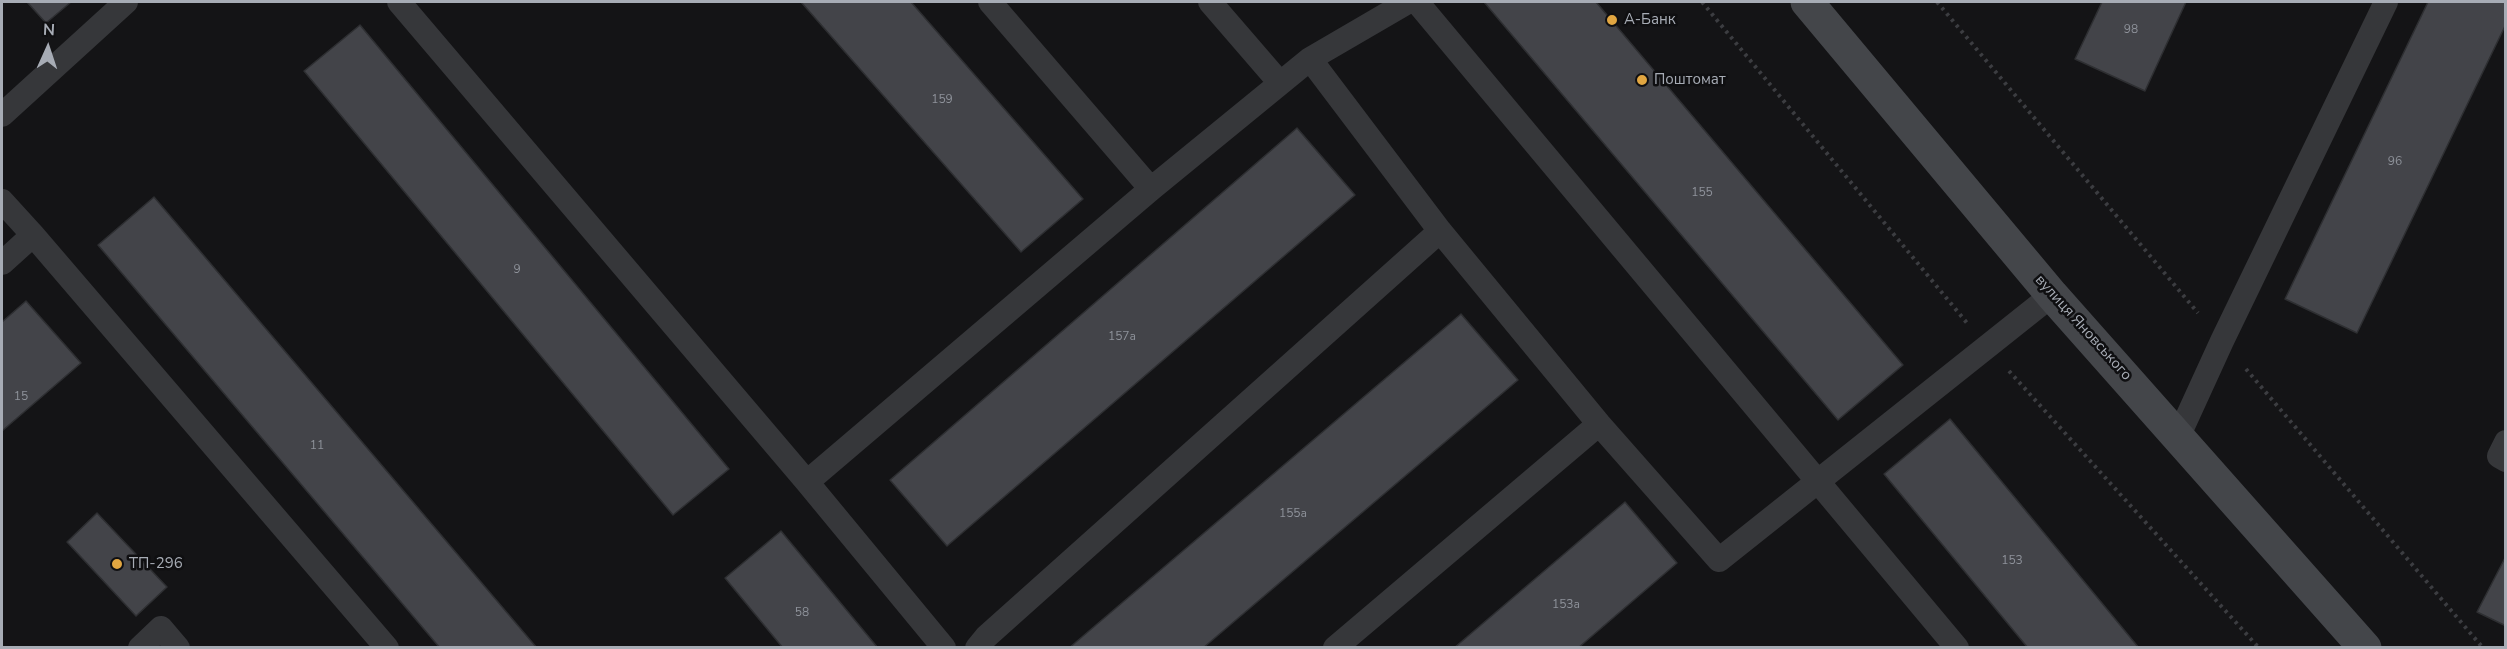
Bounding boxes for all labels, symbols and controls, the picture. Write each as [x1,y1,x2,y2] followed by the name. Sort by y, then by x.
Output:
[1624,11,1676,29] place label: А-Банк
[1605,13,1619,27] marker: А-Банк
[18,18,78,78] north arrow
[42,19,55,41] text: N
[2124,23,2138,37] house number: 98
[1654,71,1726,89] place label: Поштомат
[1635,73,1649,87] marker: Поштомат
[931,93,953,107] house number: 159
[2388,155,2402,169] house number: 96
[1691,186,1713,200] house number: 155
[513,263,521,277] house number: 9
[2031,271,2135,385] street label: вулиця Яновського
[1108,330,1136,344] house number: 157а
[14,390,28,404] house number: 15
[310,439,324,453] house number: 11
[1279,507,1307,521] house number: 155а
[2001,554,2023,568] house number: 153
[129,555,183,573] place label: ТП-296
[110,557,124,571] marker: ТП-296
[1552,598,1580,612] house number: 153а
[795,606,809,620] house number: 58

